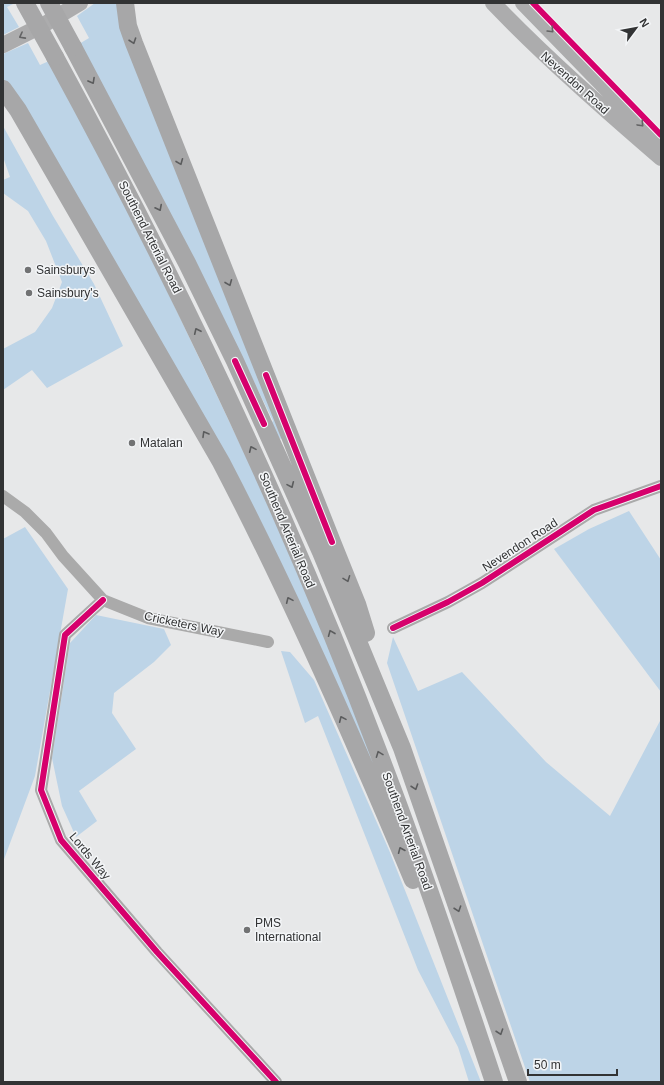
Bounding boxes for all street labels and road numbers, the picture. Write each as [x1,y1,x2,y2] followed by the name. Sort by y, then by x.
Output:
[538,49,612,117] street label: Nevendon Road
[116,179,184,295] street label: Southend Arterial Road
[256,470,318,590] street label: Southend Arterial Road
[480,516,560,574] street label: Nevendon Road
[143,609,225,639] street label: Cricketers Way
[379,770,435,892] street label: Southend Arterial Road
[66,830,114,882] street label: Lords Way

